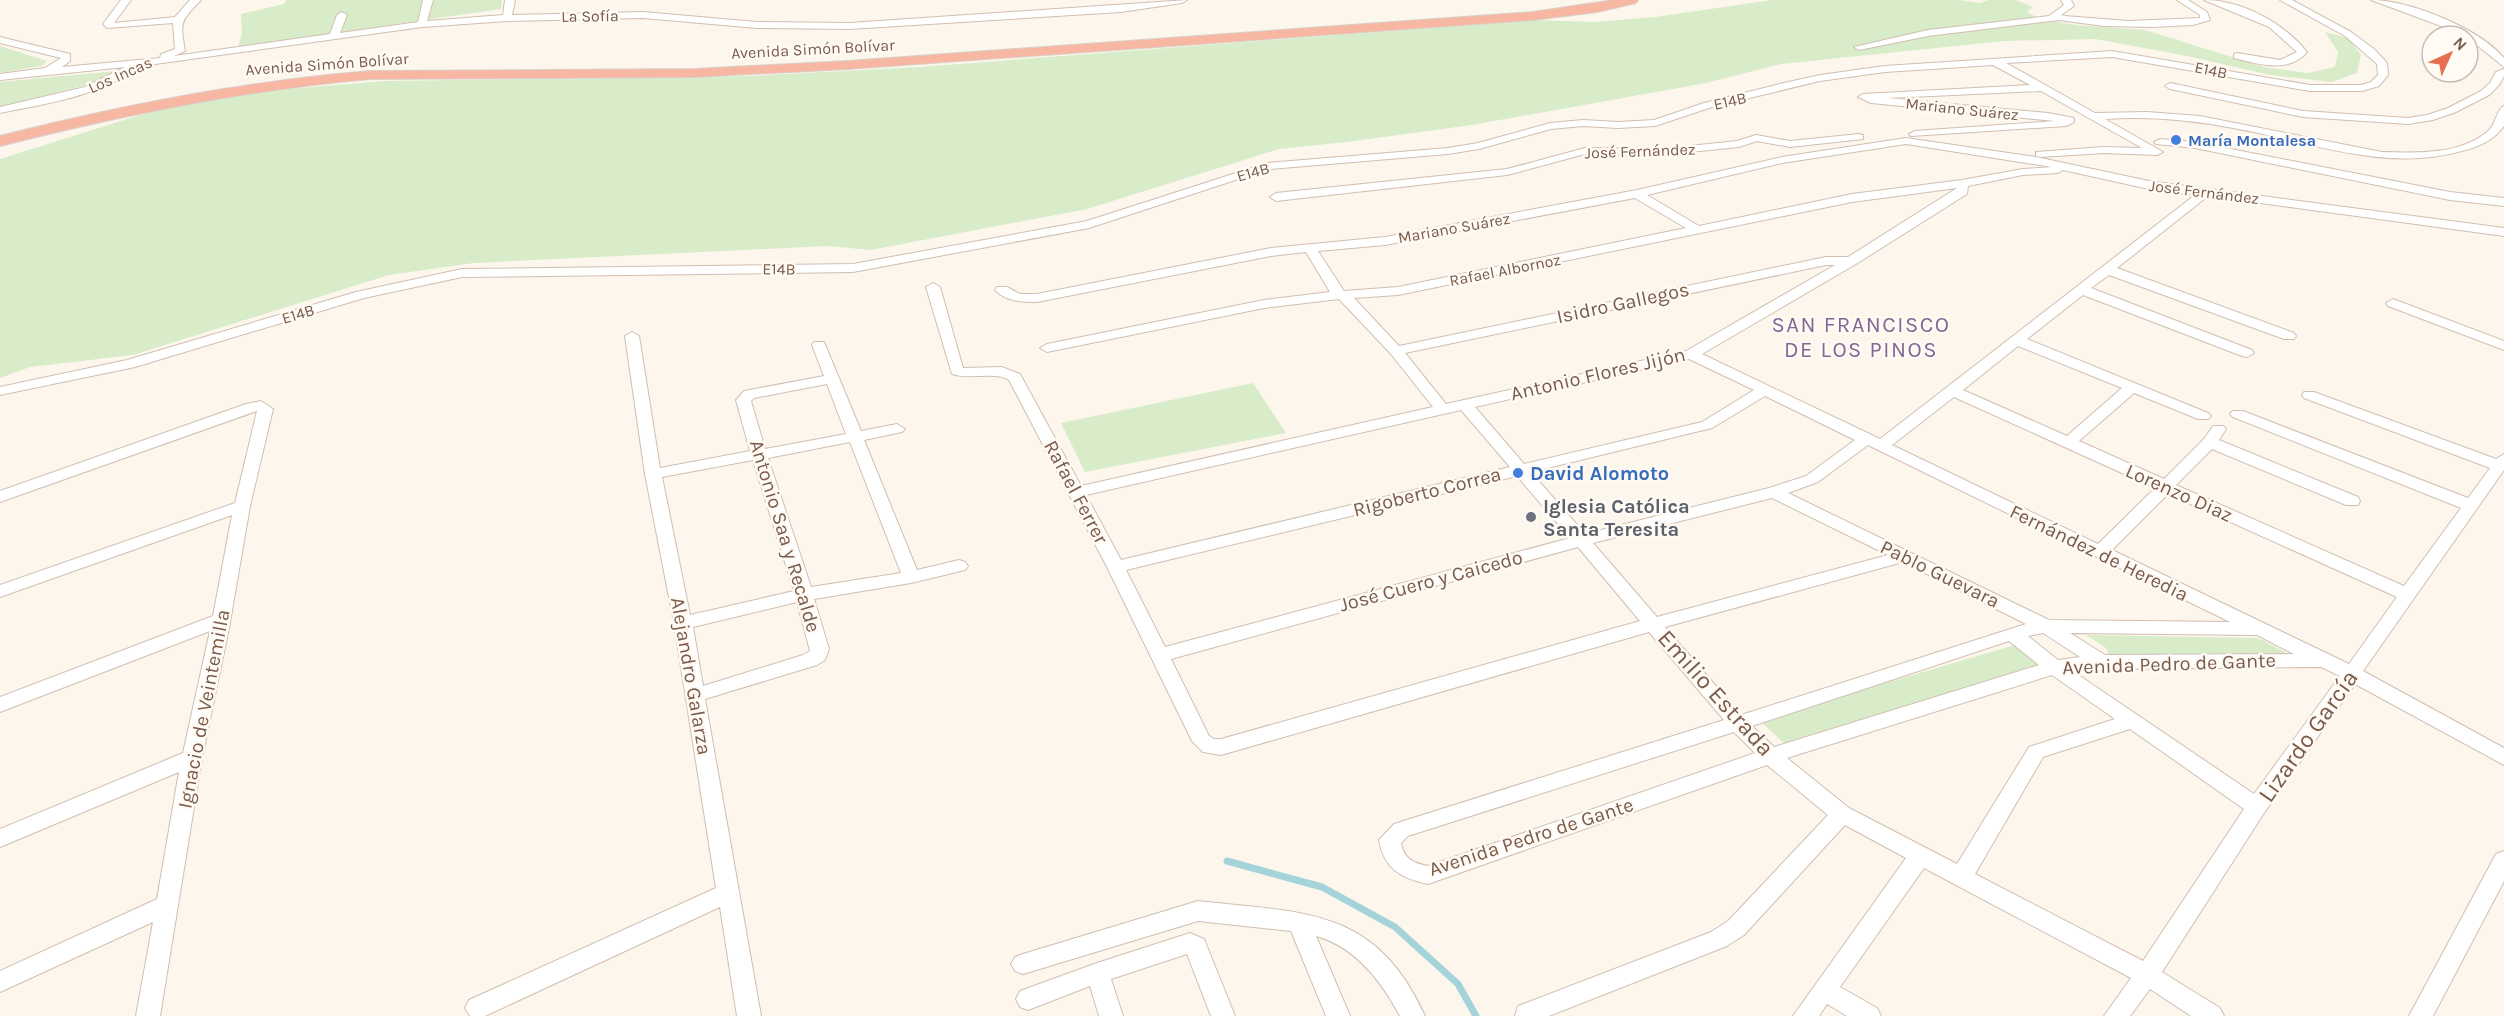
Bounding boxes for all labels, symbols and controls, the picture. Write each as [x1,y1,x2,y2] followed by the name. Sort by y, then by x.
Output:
[561,6,619,26] street label: La Sofía
[2420,24,2480,84] north arrow
[2449,33,2471,55] text: N
[731,35,895,63] street label: Avenida Simón Bolívar
[245,49,410,79] street label: Avenida Simón Bolívar
[85,52,155,98] street label: Los Incas
[2193,57,2229,83] street label: E14B
[1712,88,1748,114] street label: E14B
[1904,94,2020,124] street label: Mariano Suárez
[2188,131,2316,150] place label: María Montalesa
[2169,133,2183,147] marker: María Montalesa
[1584,140,1696,162] street label: José Fernández
[1234,158,1272,186] street label: E14B
[2148,176,2260,208] street label: José Fernández
[1396,209,1512,247] street label: Mariano Suárez
[1448,250,1562,290] street label: Rafael Albornoz
[762,259,796,279] street label: E14B
[1555,278,1691,328] street label: Isidro Gallegos
[279,300,317,328] street label: E14B
[1771,312,1951,363] district label: SAN FRANCISCO DE LOS PINOS
[1508,343,1688,405] street label: Antonio Flores Jijón
[1039,436,1113,548] street label: Rafael Ferrer
[745,437,825,635] street label: Antonio Saa y Recalde
[2122,459,2236,527] street label: Lorenzo Diaz
[1351,462,1503,522] street label: Rigoberto Correa
[1530,462,1669,485] place label: David Alomoto
[1511,466,1525,480] marker: David Alomoto
[1543,495,1690,541] place label: Iglesia Católica Santa Teresita
[2006,500,2192,606] street label: Fernández de Heredia
[1524,510,1538,524] marker: Iglesia Católica Santa Teresita
[1877,535,2003,613] street label: Pablo Guevara
[1337,545,1525,617] street label: José Cuero y Caicedo
[666,595,716,757] street label: Alejandro Galarza
[173,607,235,811] street label: Ignacio de Veintemilla
[1652,624,1780,762] street label: Emilio Estrada
[2062,649,2276,679] street label: Avenida Pedro de Gante
[2252,665,2364,807] street label: Lizardo García
[1426,793,1636,881] street label: Avenida Pedro de Gante

